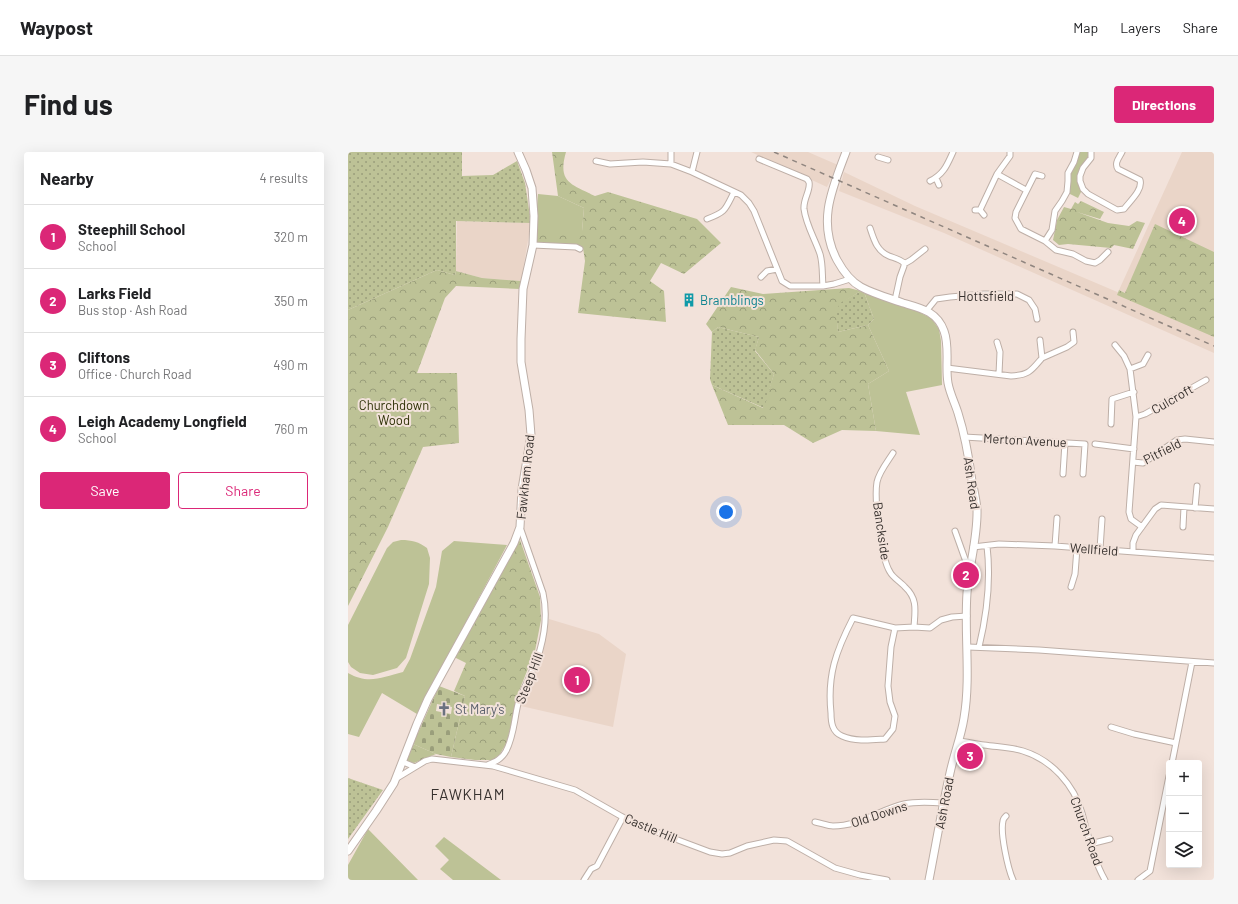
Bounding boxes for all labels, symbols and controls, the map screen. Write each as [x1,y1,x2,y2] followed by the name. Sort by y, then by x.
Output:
[20,16,93,39] text: Waypost
[1073,19,1098,36] text: Map
[1120,19,1161,36] text: Layers
[1183,19,1218,36] text: Share
[1114,86,1214,123] button: Directions
[24,87,113,121] text: Find us
[40,168,94,188] text: Nearby
[260,170,308,186] text: 4 results
[1169,206,1195,236] pin: 4
[78,220,185,238] text: Steephill School
[51,229,55,245] text: 1
[274,229,308,245] text: 320 m
[78,238,116,254] text: School
[78,284,151,302] text: Larks Field
[958,288,1014,304] street label: Hottsfield
[681,292,697,308] building icon: Bramblings
[700,292,764,308] place label: Bramblings
[49,293,57,309] text: 2
[274,293,308,309] text: 350 m
[78,302,187,318] text: Bus stop · Ash Road
[78,348,130,366] text: Cliftons
[49,357,57,373] text: 3
[273,357,308,373] text: 490 m
[78,366,192,382] text: Office · Church Road
[1148,381,1196,417] street label: Culcroft
[359,397,429,428] park label: Churchdown Wood
[78,412,247,430] text: Leigh Academy Longfield
[49,421,57,437] text: 4
[274,421,308,437] text: 760 m
[78,430,116,446] text: School
[983,430,1067,450] street label: Merton Avenue
[513,434,537,520] street label: Fawkham Road
[1140,435,1184,467] street label: Pitfield
[960,456,984,510] street label: Ash Road
[40,472,170,509] button: Save
[178,472,308,509] button: Share
[870,501,894,561] street label: Banckside
[716,502,736,522] your location
[1069,539,1119,559] street label: Wellfield
[953,560,979,590] pin: 2
[512,650,546,706] street label: Steep Hill
[564,665,590,695] pin: 1
[436,701,452,717] church icon: St Mary's
[455,701,505,717] place label: St Mary's
[957,741,983,771] pin: 3
[1166,760,1202,868] map controls
[1166,760,1202,796] button: +
[931,776,957,830] street label: Ash Road
[431,785,505,803] district label: FAWKHAM
[1067,795,1107,867] street label: Church Road
[1166,796,1202,832] button: −
[849,797,909,831] street label: Old Downs
[622,810,680,846] street label: Castle Hill
[1166,832,1202,868] button: layers

